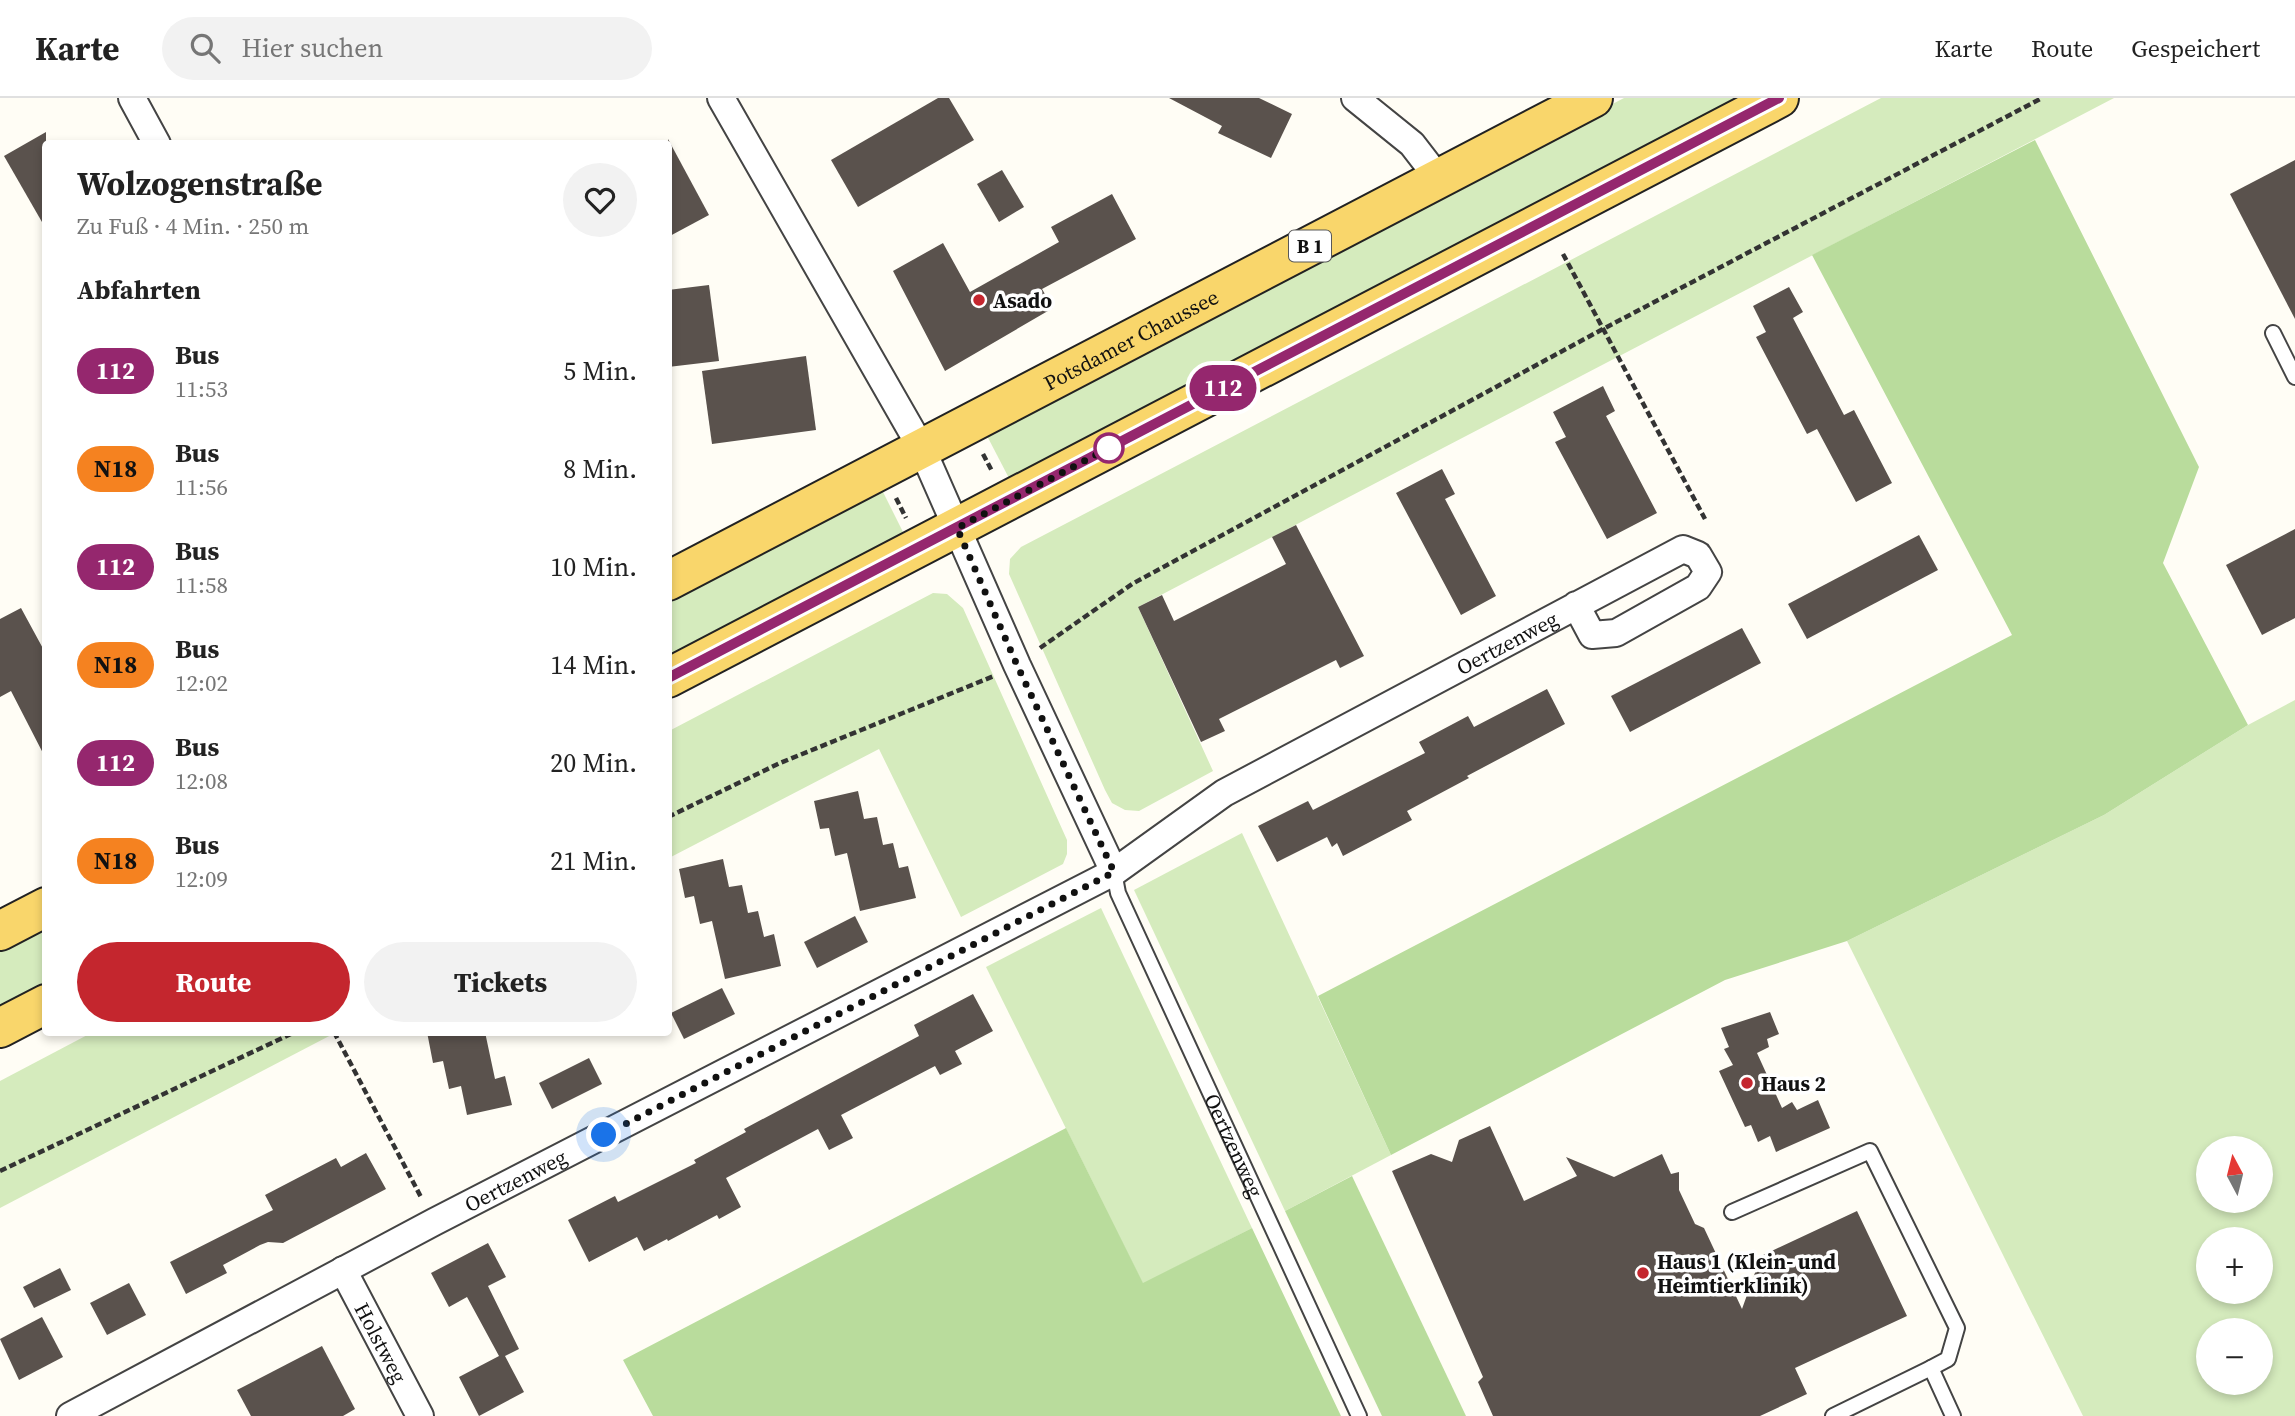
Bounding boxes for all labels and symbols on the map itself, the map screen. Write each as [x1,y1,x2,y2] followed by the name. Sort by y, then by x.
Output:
[1289,230,1331,262] road number: B 1
[1038,282,1223,397] street label: Potsdamer Chaussee
[993,286,1052,315] place label: Asado
[971,292,987,308] marker: Asado
[1183,365,1263,411] line badge: 112
[1094,433,1124,463] unlabelled marker
[1451,604,1563,682] street label: Oertzenweg
[1761,1069,1826,1098] place label: Haus 2
[1739,1075,1755,1091] marker: Haus 2
[1198,1089,1271,1202] street label: Oertzenweg
[586,1117,621,1152] your location
[2196,1136,2273,1213] north arrow
[459,1142,572,1218] street label: Oertzenweg
[1657,1247,1836,1300] place label: Haus 1 (Klein- und Heimtierklinik)
[1635,1265,1651,1281] marker: Haus 1 (Klein- und Heimtierklinik)
[348,1297,414,1388] street label: Holstweg

